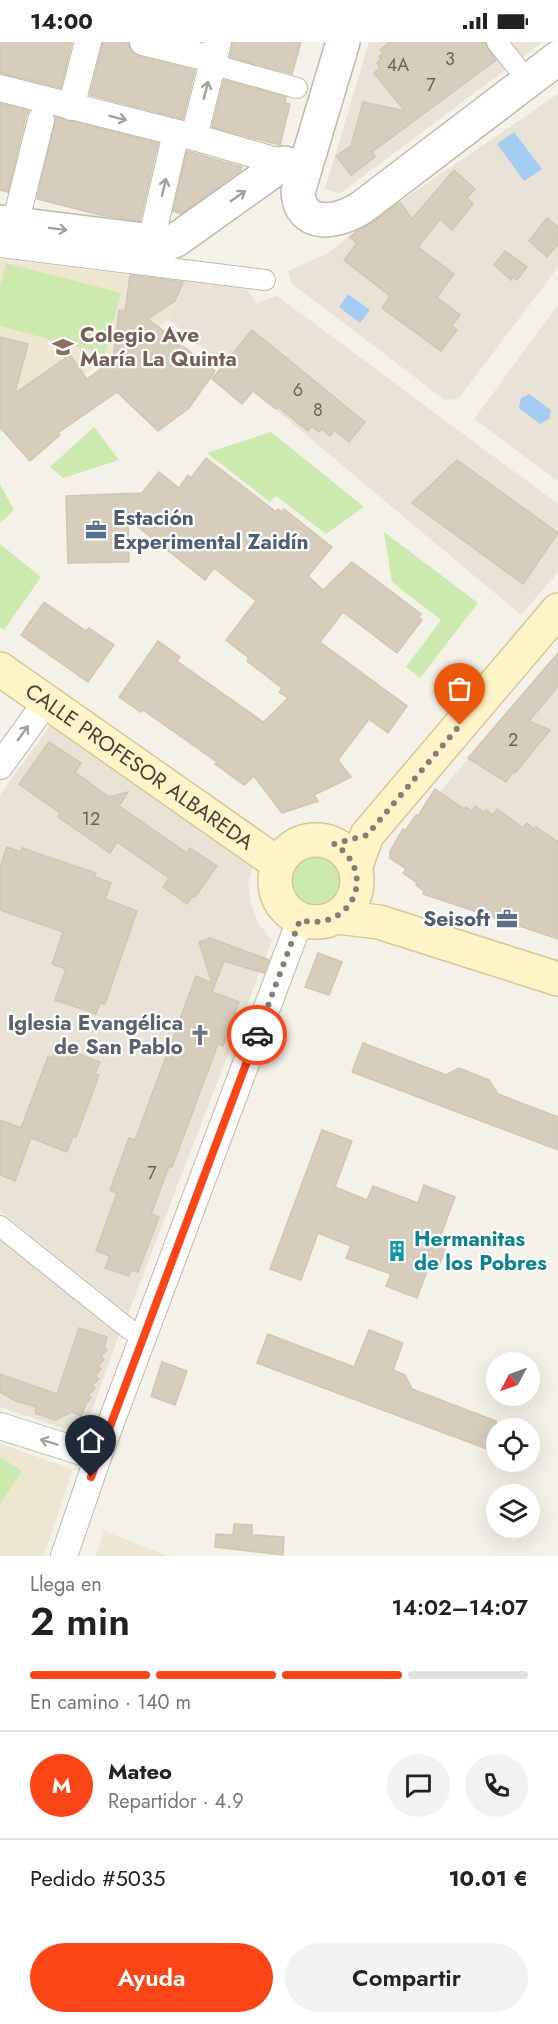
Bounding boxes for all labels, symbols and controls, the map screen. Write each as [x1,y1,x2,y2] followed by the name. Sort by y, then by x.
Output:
[30,5,93,37] text: 14:00
[445,46,455,72] house number: 3
[387,52,409,78] house number: 4A
[426,72,436,98] house number: 7
[201,80,213,99] one-way arrow
[108,113,127,125] one-way arrow
[158,177,170,196] one-way arrow
[229,190,246,202] one-way arrow
[48,224,68,235] one-way arrow
[80,320,237,374] place label: Colegio Ave María La Quinta
[51,335,75,359] school or university icon: Colegio Ave María La Quinta
[293,377,303,403] house number: 6
[313,397,323,423] house number: 8
[113,503,309,557] place label: Estación Experimental Zaidín
[84,518,108,542] office icon: Estación Experimental Zaidín
[434,663,485,725] pin
[443,672,476,705] icon: bag
[19,676,259,857] street label: CALLE PROFESOR ALBAREDA
[17,726,29,742] one-way arrow
[508,727,518,753] house number: 2
[82,806,100,832] house number: 12
[423,904,490,934] place label: Seisoft
[495,907,519,931] office icon: Seisoft
[227,1005,287,1065] courier
[8,1008,183,1062] place label: Iglesia Evangélica de San Pablo
[241,1019,274,1052] icon: car
[188,1023,212,1047] church icon: Iglesia Evangélica de San Pablo
[147,1160,157,1186] house number: 7
[414,1224,547,1278] place label: Hermanitas de los Pobres
[385,1239,409,1263] building icon: Hermanitas de los Pobres
[486,1352,540,1406] north arrow
[486,1352,540,1538] map controls
[65,1415,116,1477] pin
[486,1418,540,1472] button: locate
[74,1424,107,1457] icon: home
[39,1436,58,1447] one-way arrow
[486,1484,540,1538] button: layers
[30,1570,102,1599] text: Llega en
[392,1591,528,1623] text: 14:02–14:07
[30,1593,130,1650] text: 2 min
[30,1688,191,1717] text: En camino · 140 m
[387,1754,450,1817] button: chat
[465,1754,528,1817] button: phone
[108,1755,172,1787] text: Mateo
[52,1769,71,1801] text: M
[108,1787,244,1816] text: Repartidor · 4.9
[30,1862,165,1894] text: Pedido #5035
[448,1862,528,1894] text: 10.01 €
[30,1943,273,2012] button: Ayuda
[285,1943,528,2012] button: Compartir

